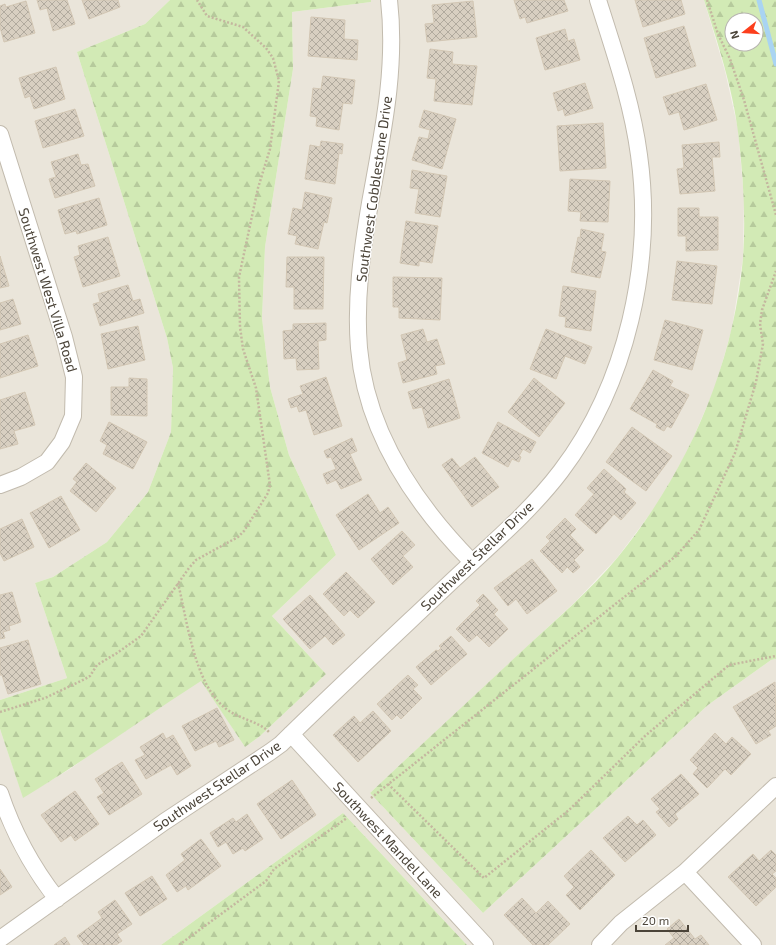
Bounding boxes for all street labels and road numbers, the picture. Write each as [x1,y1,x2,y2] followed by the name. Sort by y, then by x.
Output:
[352,95,395,283] street label: Southwest Cobblestone Drive
[15,206,82,374] street label: Southwest West Villa Road
[417,497,537,614] street label: Southwest Stellar Drive
[150,737,284,835] street label: Southwest Stellar Drive
[330,778,447,901] street label: Southwest Mandel Lane

